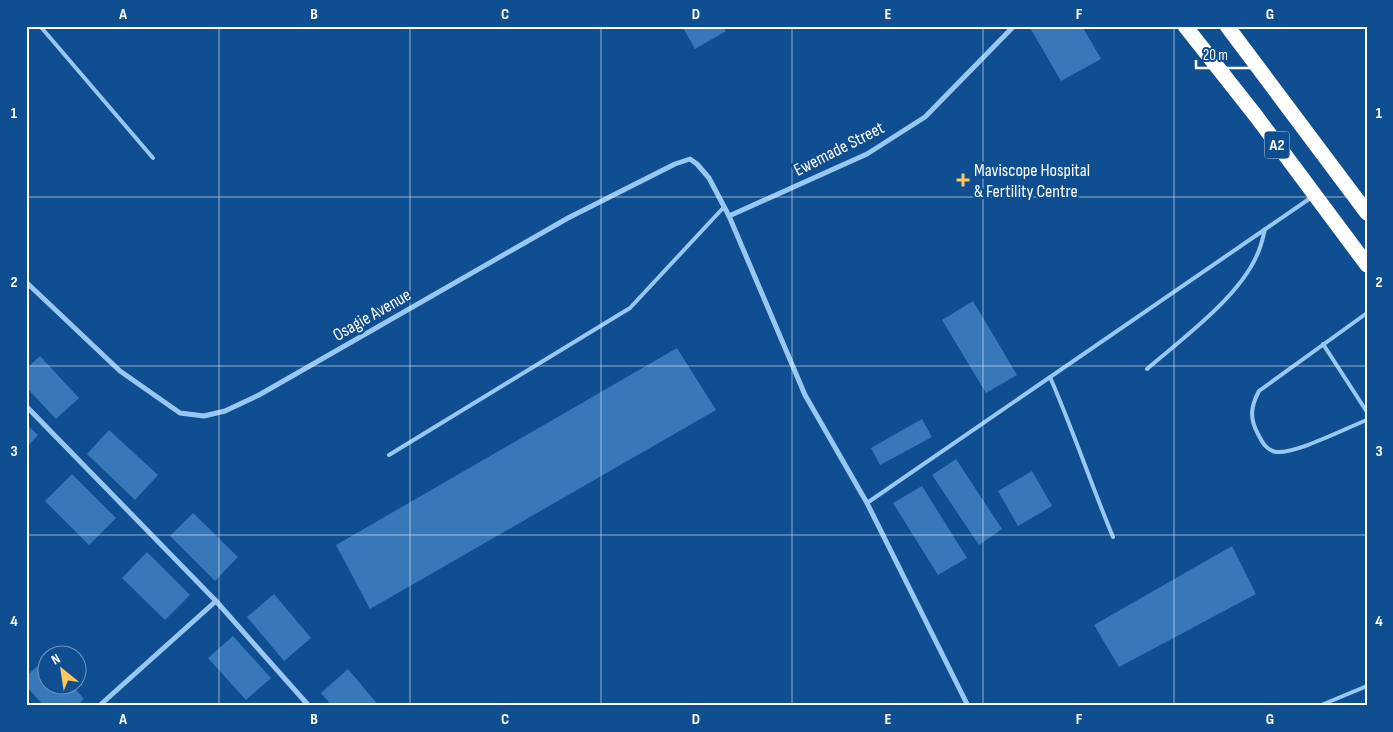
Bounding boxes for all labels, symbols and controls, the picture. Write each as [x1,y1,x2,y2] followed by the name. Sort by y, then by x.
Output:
[118,5,127,24] text: A
[310,5,318,24] text: B
[501,5,509,24] text: C
[692,5,700,24] text: D
[885,5,892,24] text: E
[1076,5,1083,24] text: F
[1266,5,1274,24] text: G
[1196,38,1259,70] scale bar
[1203,46,1228,65] text: 20 m
[11,104,18,123] text: 1
[1376,104,1383,123] text: 1
[790,117,888,181] street label: Ewemade Street
[1264,132,1290,158] road number: A2
[974,160,1090,202] place label: Maviscope Hospital & Fertility Centre
[956,173,970,187] marker: Maviscope Hospital & Fertility Centre
[10,273,18,292] text: 2
[1375,273,1383,292] text: 2
[329,284,415,346] street label: Osagie Avenue
[10,442,18,461] text: 3
[1375,442,1383,461] text: 3
[10,612,18,631] text: 4
[1375,612,1383,631] text: 4
[38,644,88,694] north arrow
[48,650,63,668] text: N
[118,710,127,729] text: A
[310,710,318,729] text: B
[501,710,509,729] text: C
[692,710,700,729] text: D
[885,710,892,729] text: E
[1076,710,1083,729] text: F
[1266,710,1274,729] text: G

